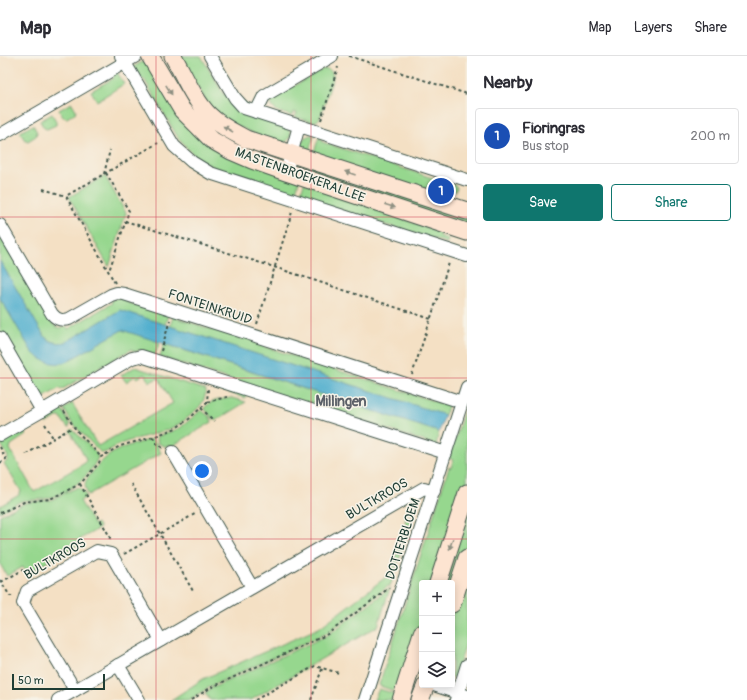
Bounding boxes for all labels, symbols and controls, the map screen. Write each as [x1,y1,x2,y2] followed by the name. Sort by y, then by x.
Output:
[20,16,51,40] text: Map
[589,19,612,36] text: Map
[634,19,672,36] text: Layers
[694,19,727,36] text: Share
[483,72,532,93] text: Nearby
[166,84,173,96] one-way arrow
[522,119,585,138] text: Fioringras
[223,125,233,133] one-way arrow
[494,128,500,144] text: 1
[691,128,730,144] text: 200 m
[522,138,569,154] text: Bus stop
[233,144,367,206] street label: MASTENBROEKERALLEE
[344,170,356,176] one-way arrow
[428,176,454,206] pin: 1
[483,184,603,221] button: Save
[611,184,731,221] button: Share
[384,204,396,210] one-way arrow
[166,286,254,328] street label: FONTEINKRUID
[315,393,367,410] district label: Millingen
[192,461,212,481] your location
[343,475,411,523] street label: BULTKROOS
[382,496,424,582] street label: DOTTERBLOEM
[21,535,89,583] street label: BULTKROOS
[448,538,454,550] one-way arrow
[419,580,455,688] map controls
[419,580,455,616] button: +
[419,616,455,652] button: −
[419,652,455,688] button: layers
[12,672,105,691] scale bar
[18,674,44,687] text: 50 m

